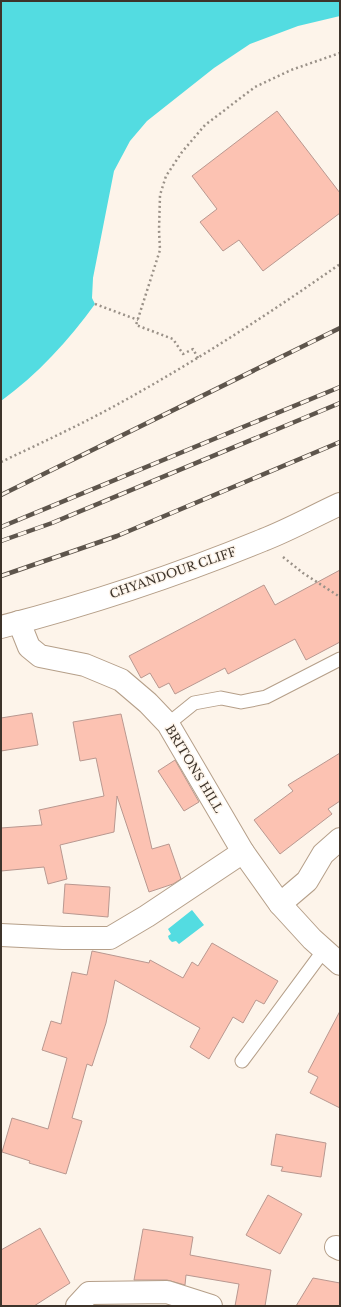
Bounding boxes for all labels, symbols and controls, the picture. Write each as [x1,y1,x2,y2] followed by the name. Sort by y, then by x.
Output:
[108,544,238,601] street label: CHYANDOUR CLIFF
[162,722,227,816] street label: BRITONS HILL

